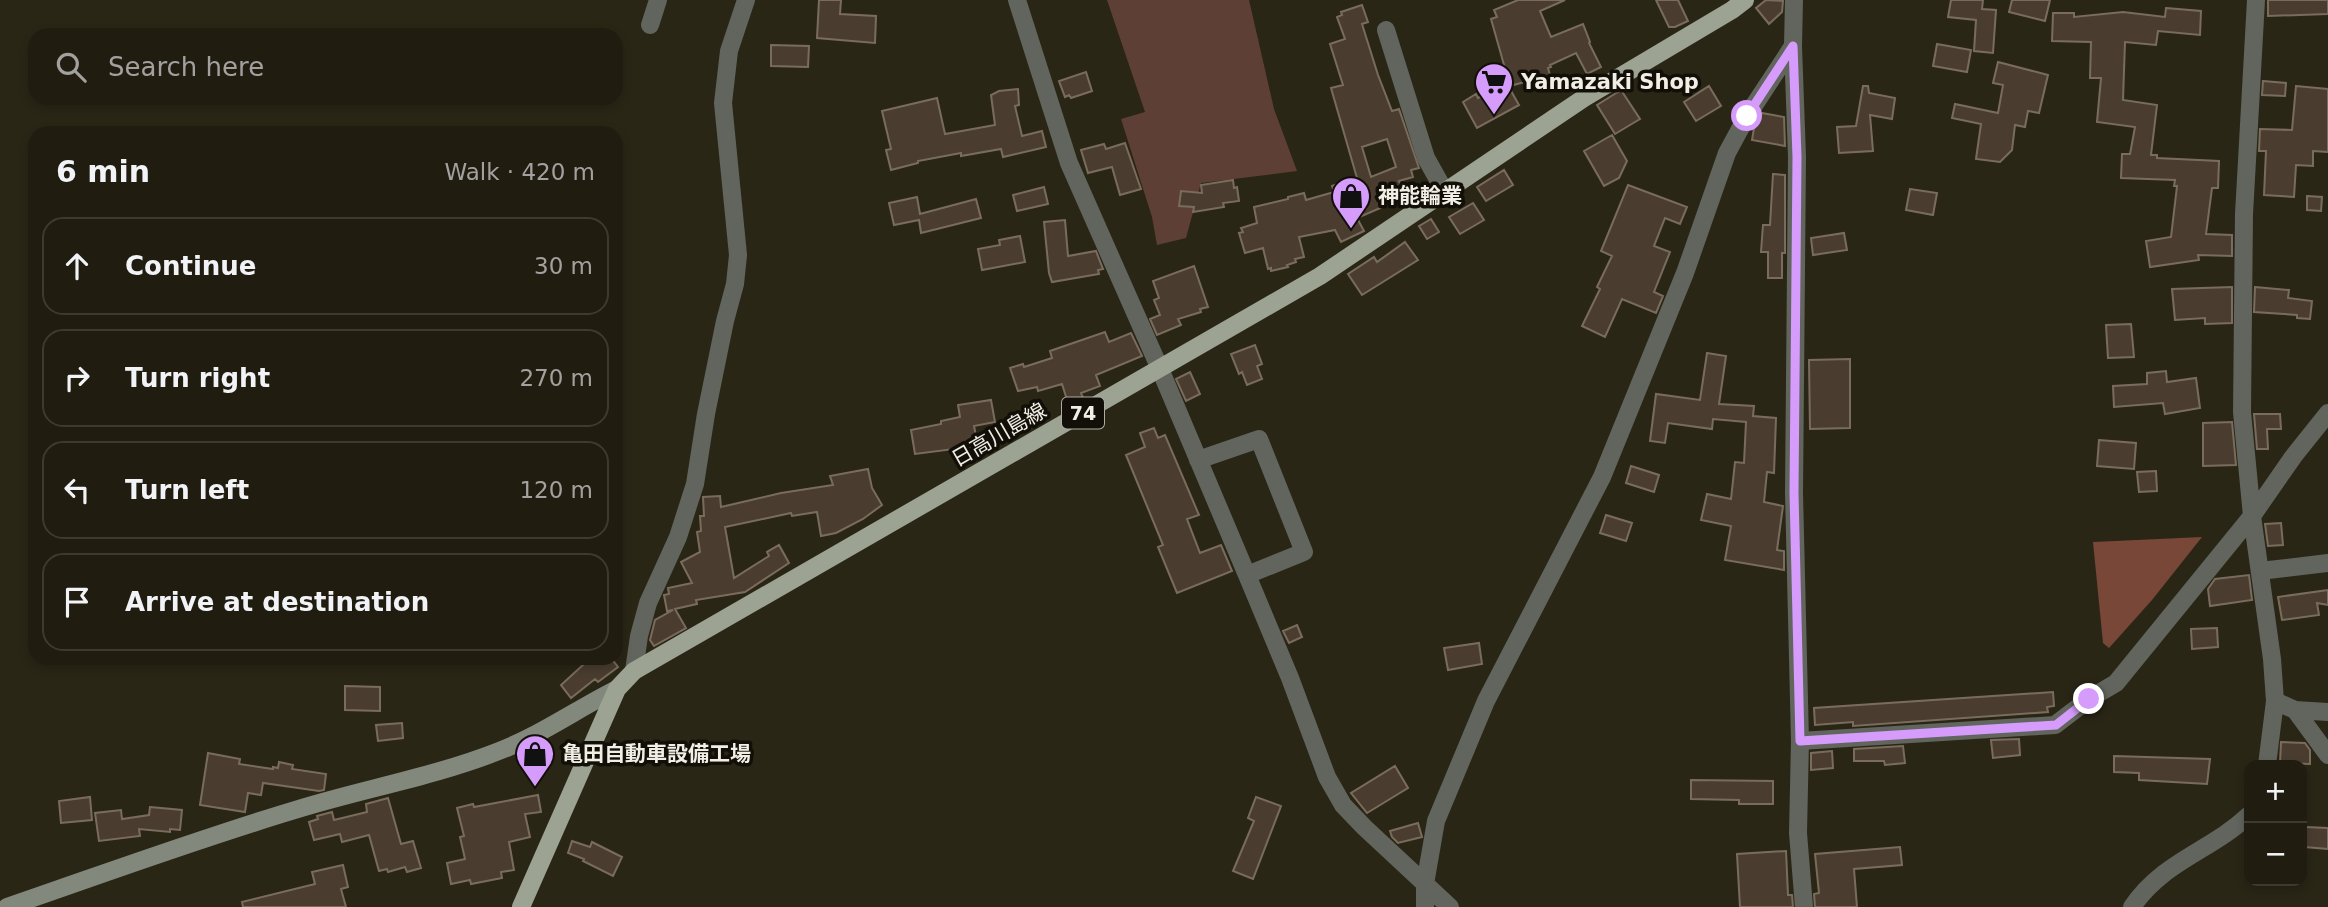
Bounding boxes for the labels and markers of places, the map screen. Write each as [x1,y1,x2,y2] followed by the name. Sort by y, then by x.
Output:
[1473,61,1515,116] supermarket icon: Yamazaki Shop
[1520,70,1699,94] place label: Yamazaki Shop
[1330,175,1372,230] shop icon: 神能輪業
[1378,184,1462,208] place label: 神能輪業
[514,733,556,788] shop icon: 亀田自動車設備工場
[562,742,751,766] place label: 亀田自動車設備工場

